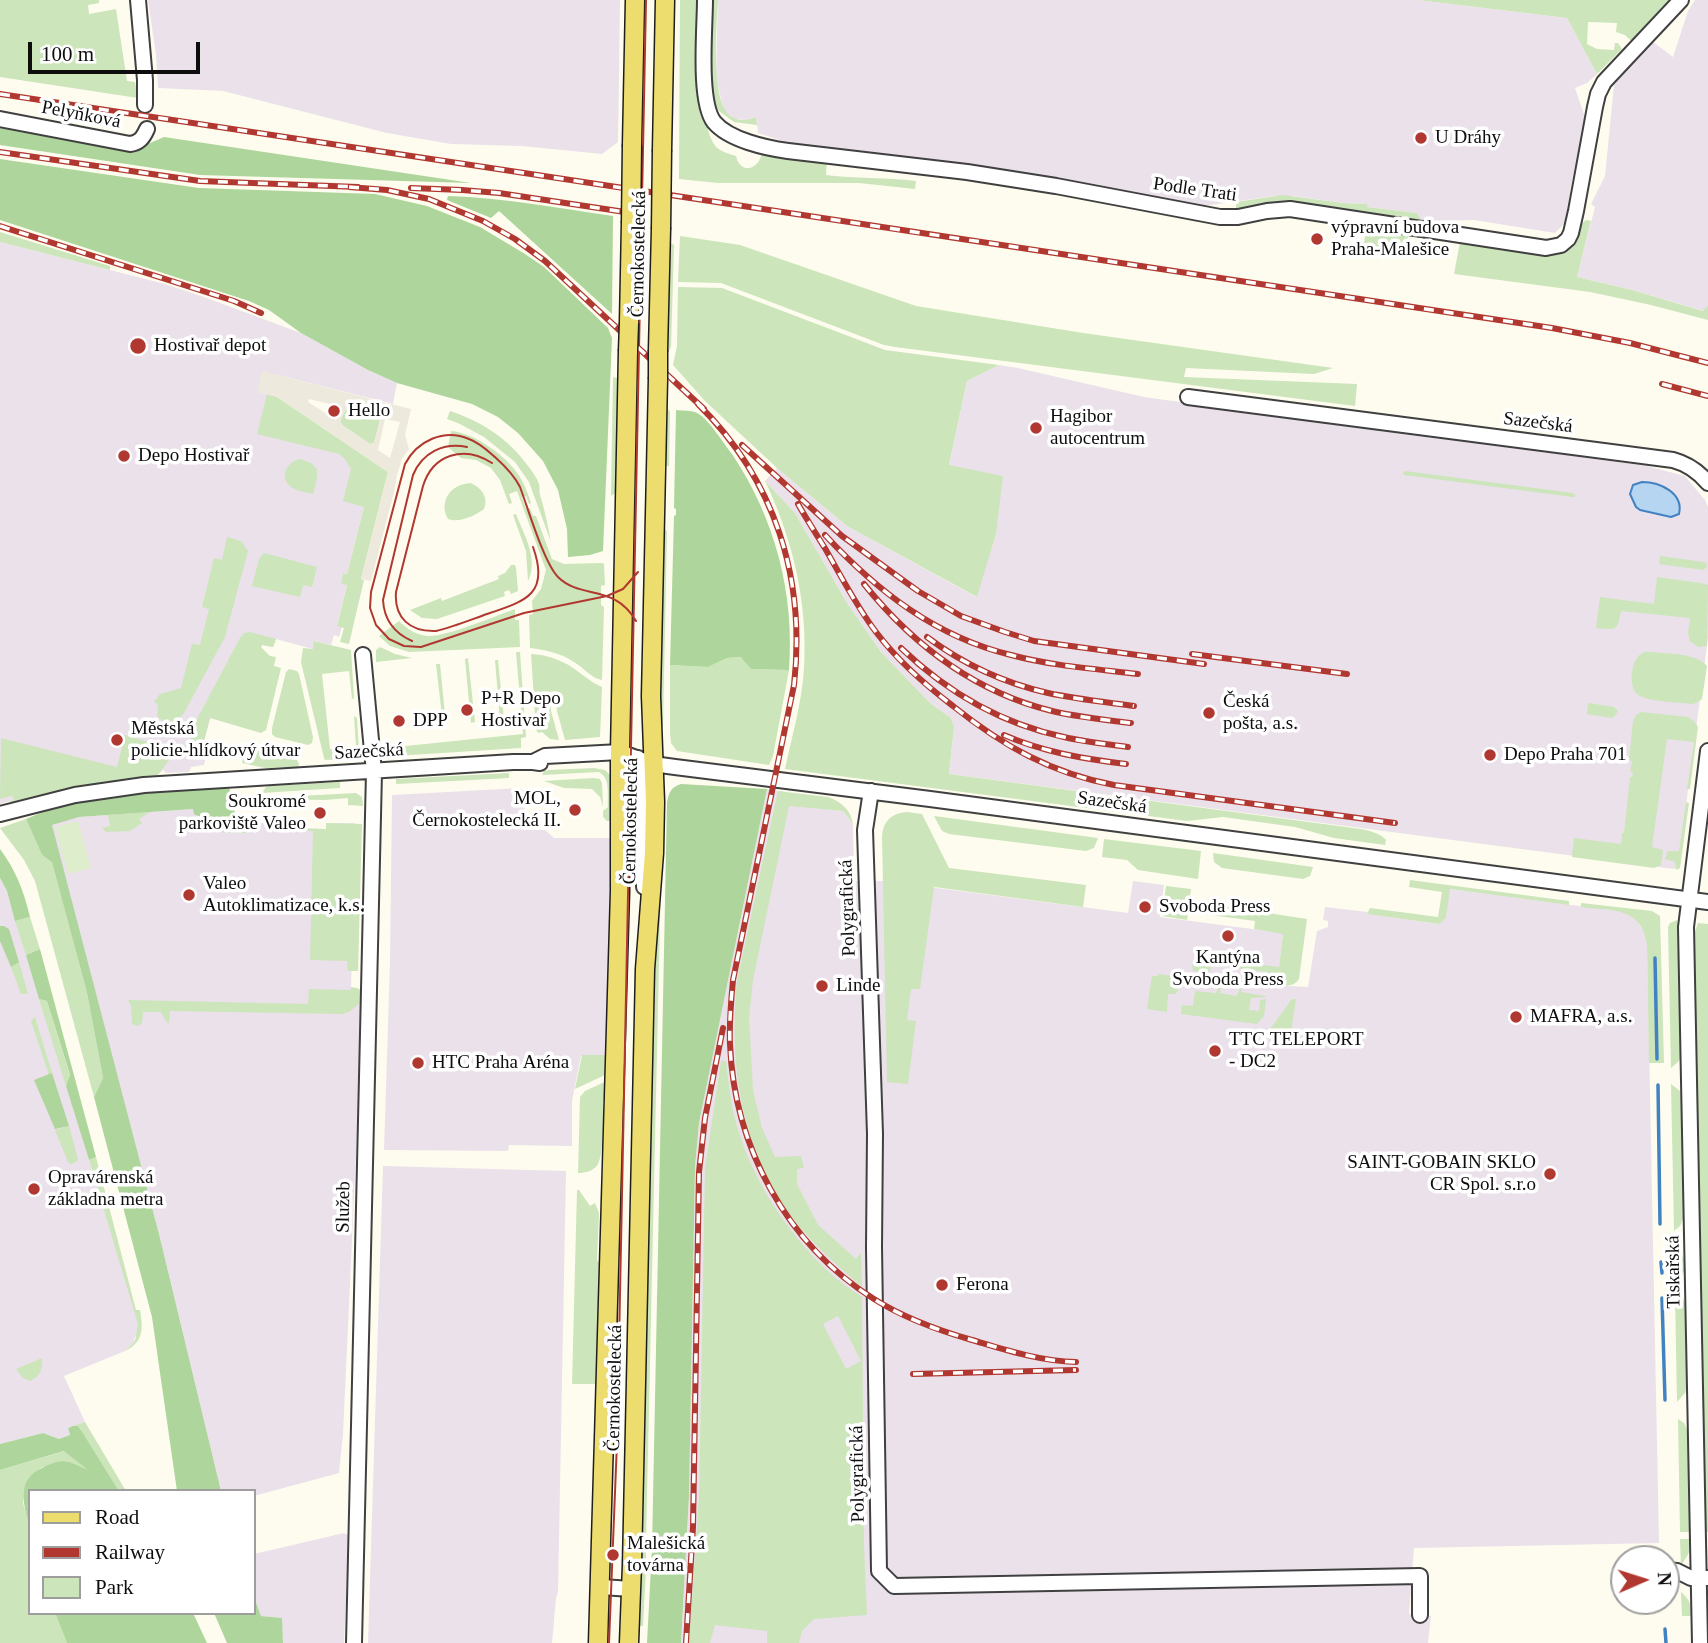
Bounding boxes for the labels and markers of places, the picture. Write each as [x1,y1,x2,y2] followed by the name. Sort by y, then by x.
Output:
[1435,127,1501,149] place label: U Dráhy
[1413,130,1429,146] marker: U Dráhy
[1331,217,1459,261] place label: výpravní budova Praha-Malešice
[1309,231,1325,247] marker: výpravní budova Praha-Malešice
[154,335,266,357] place label: Hostivař depot
[128,336,148,356] marker: Hostivař depot
[348,400,390,422] place label: Hello
[326,403,342,419] marker: Hello
[1050,406,1145,450] place label: Hagibor autocentrum
[1028,420,1044,436] marker: Hagibor autocentrum
[138,445,249,467] place label: Depo Hostivař
[116,448,132,464] marker: Depo Hostivař
[481,688,561,732] place label: P+R Depo Hostivař
[1223,691,1298,735] place label: Česká pošta, a.s.
[459,702,475,718] marker: P+R Depo Hostivař
[1201,705,1217,721] marker: Česká pošta, a.s.
[413,710,448,732] place label: DPP
[391,713,407,729] marker: DPP
[131,718,300,762] place label: Městská policie-hlídkový útvar
[109,732,125,748] marker: Městská policie-hlídkový útvar
[1504,744,1626,766] place label: Depo Praha 701
[1482,747,1498,763] marker: Depo Praha 701
[412,788,561,832] place label: MOL, Černokostelecká II.
[179,791,306,835] place label: Soukromé parkoviště Valeo
[567,802,583,818] marker: MOL, Černokostelecká II.
[312,805,328,821] marker: Soukromé parkoviště Valeo
[203,873,364,917] place label: Valeo Autoklimatizace, k.s.
[181,887,197,903] marker: Valeo Autoklimatizace, k.s.
[1159,896,1270,918] place label: Svoboda Press
[1137,899,1153,915] marker: Svoboda Press
[1220,928,1236,944] marker: Kantýna Svoboda Press
[1172,947,1284,991] place label: Kantýna Svoboda Press
[836,975,880,997] place label: Linde
[814,978,830,994] marker: Linde
[1530,1006,1632,1028] place label: MAFRA, a.s.
[1508,1009,1524,1025] marker: MAFRA, a.s.
[1229,1029,1363,1073] place label: TTC TELEPORT - DC2
[1207,1043,1223,1059] marker: TTC TELEPORT - DC2
[432,1052,569,1074] place label: HTC Praha Aréna
[410,1055,426,1071] marker: HTC Praha Aréna
[1347,1152,1536,1196] place label: SAINT-GOBAIN SKLO CR Spol. s.r.o
[1542,1166,1558,1182] marker: SAINT-GOBAIN SKLO CR Spol. s.r.o
[48,1167,164,1211] place label: Opravárenská základna metra
[26,1181,42,1197] marker: Opravárenská základna metra
[956,1274,1009,1296] place label: Ferona
[934,1277,950,1293] marker: Ferona
[627,1533,705,1577] place label: Malešická továrna
[605,1547,621,1563] marker: Malešická továrna

